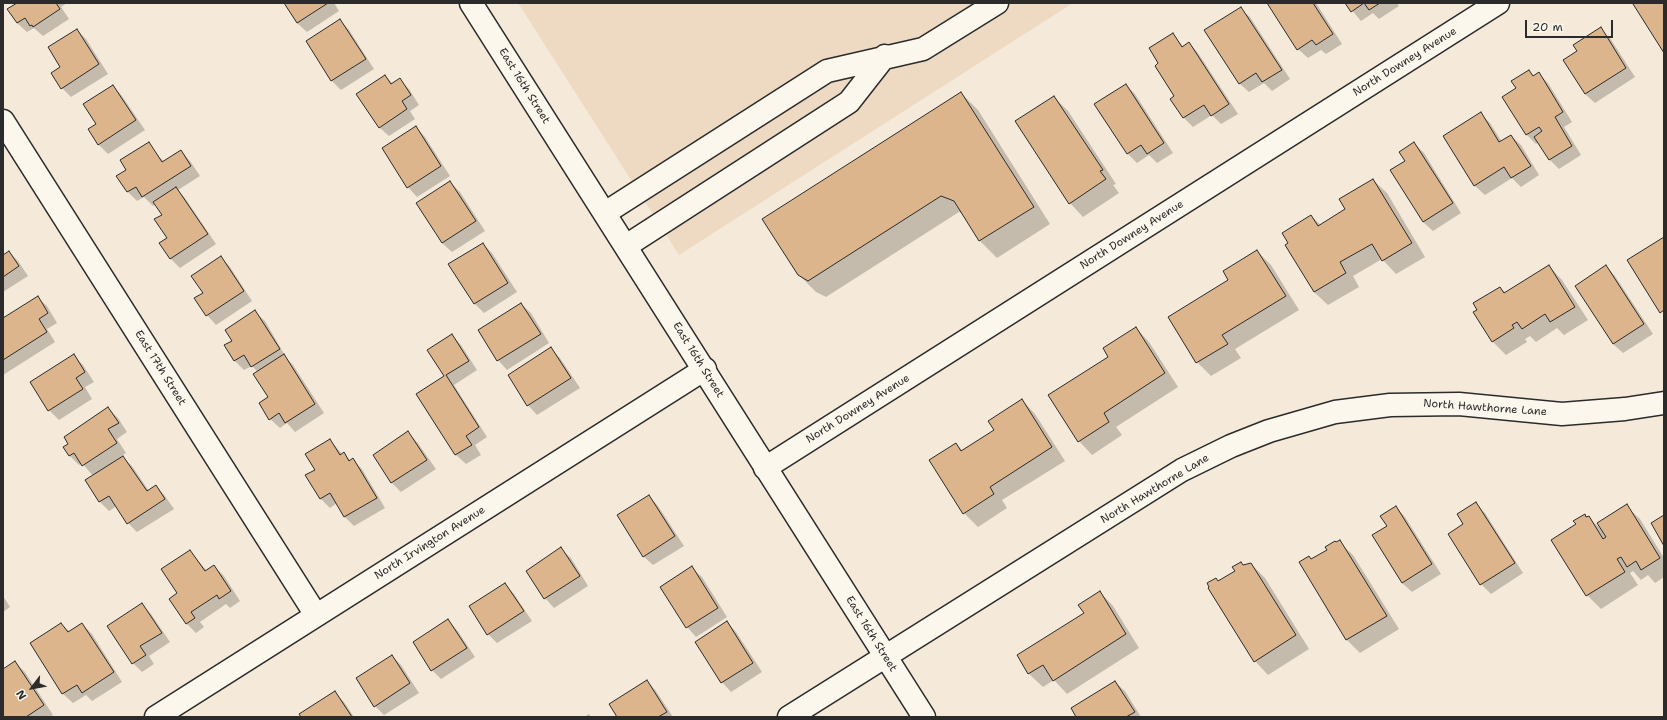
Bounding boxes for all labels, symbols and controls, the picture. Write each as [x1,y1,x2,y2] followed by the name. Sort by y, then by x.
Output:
[1527,12,1615,38] scale bar
[1532,19,1563,35] text: 20 m
[1351,25,1459,99] street label: North Downey Avenue
[495,46,553,126] street label: East 16th Street
[1078,198,1186,272] street label: North Downey Avenue
[669,320,727,400] street label: East 16th Street
[132,328,188,408] street label: East 17th Street
[804,372,912,446] street label: North Downey Avenue
[1423,397,1547,419] street label: North Hawthorne Lane
[1098,451,1212,527] street label: North Hawthorne Lane
[372,503,488,583] street label: North Irvington Avenue
[842,594,900,674] street label: East 16th Street
[12,668,52,708] north arrow
[13,687,30,702] text: N

